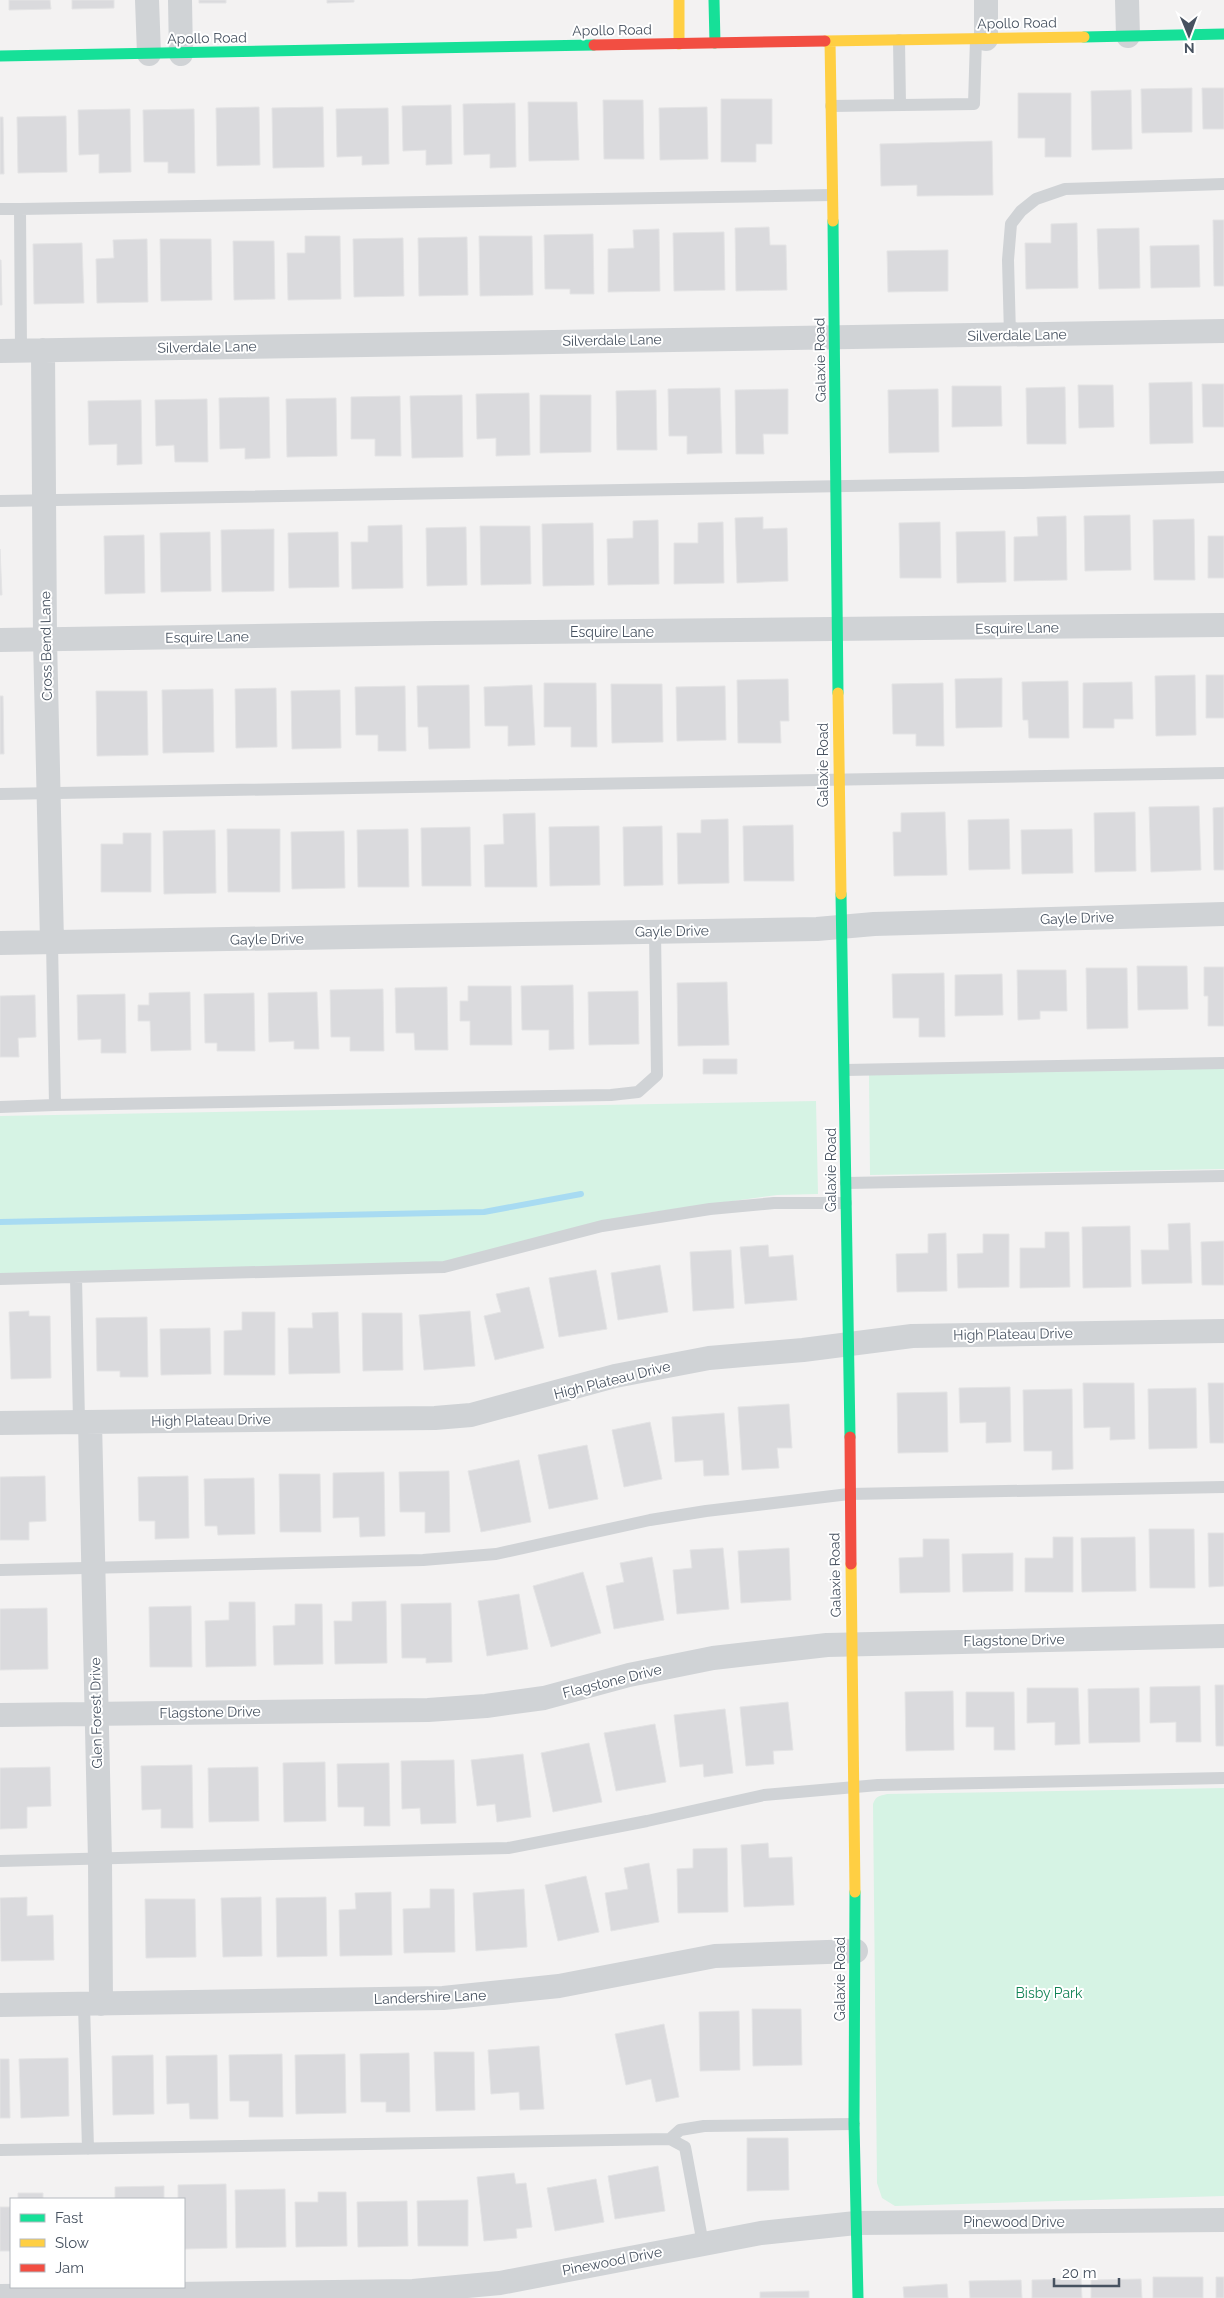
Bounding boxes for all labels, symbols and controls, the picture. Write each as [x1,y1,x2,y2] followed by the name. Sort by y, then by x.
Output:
[1164,10,1214,60] north arrow
[977,14,1057,32] street label: Apollo Road
[572,21,652,39] street label: Apollo Road
[167,29,247,47] street label: Apollo Road
[1184,40,1195,56] text: N
[811,318,829,402] street label: Galaxie Road
[967,326,1067,344] street label: Silverdale Lane
[562,331,662,349] street label: Silverdale Lane
[157,338,257,356] street label: Silverdale Lane
[37,591,55,701] street label: Cross Bend Lane
[975,619,1059,637] street label: Esquire Lane
[570,624,654,640] street label: Esquire Lane
[165,628,249,646] street label: Esquire Lane
[815,723,831,807] street label: Galaxie Road
[1040,909,1114,927] street label: Gayle Drive
[635,922,709,940] street label: Gayle Drive
[230,930,304,948] street label: Gayle Drive
[823,1128,839,1212] street label: Galaxie Road
[953,1325,1073,1343] street label: High Plateau Drive
[552,1358,672,1402] street label: High Plateau Drive
[151,1411,271,1429] street label: High Plateau Drive
[826,1533,844,1617] street label: Galaxie Road
[963,1631,1065,1649] street label: Flagstone Drive
[87,1657,105,1769] street label: Glen Forest Drive
[561,1661,663,1701] street label: Flagstone Drive
[159,1703,261,1721] street label: Flagstone Drive
[832,1937,848,2021] street label: Galaxie Road
[1016,1985,1083,2001] park label: Bisby Park
[374,1987,486,2007] street label: Landershire Lane
[10,2198,185,2288] legend
[55,2209,83,2227] text: Fast
[963,2214,1065,2230] street label: Pinewood Drive
[55,2234,89,2252] text: Slow
[561,2243,663,2279] street label: Pinewood Drive
[1054,2256,1119,2288] scale bar
[55,2259,84,2277] text: Jam
[1062,2264,1097,2282] text: 20 m

